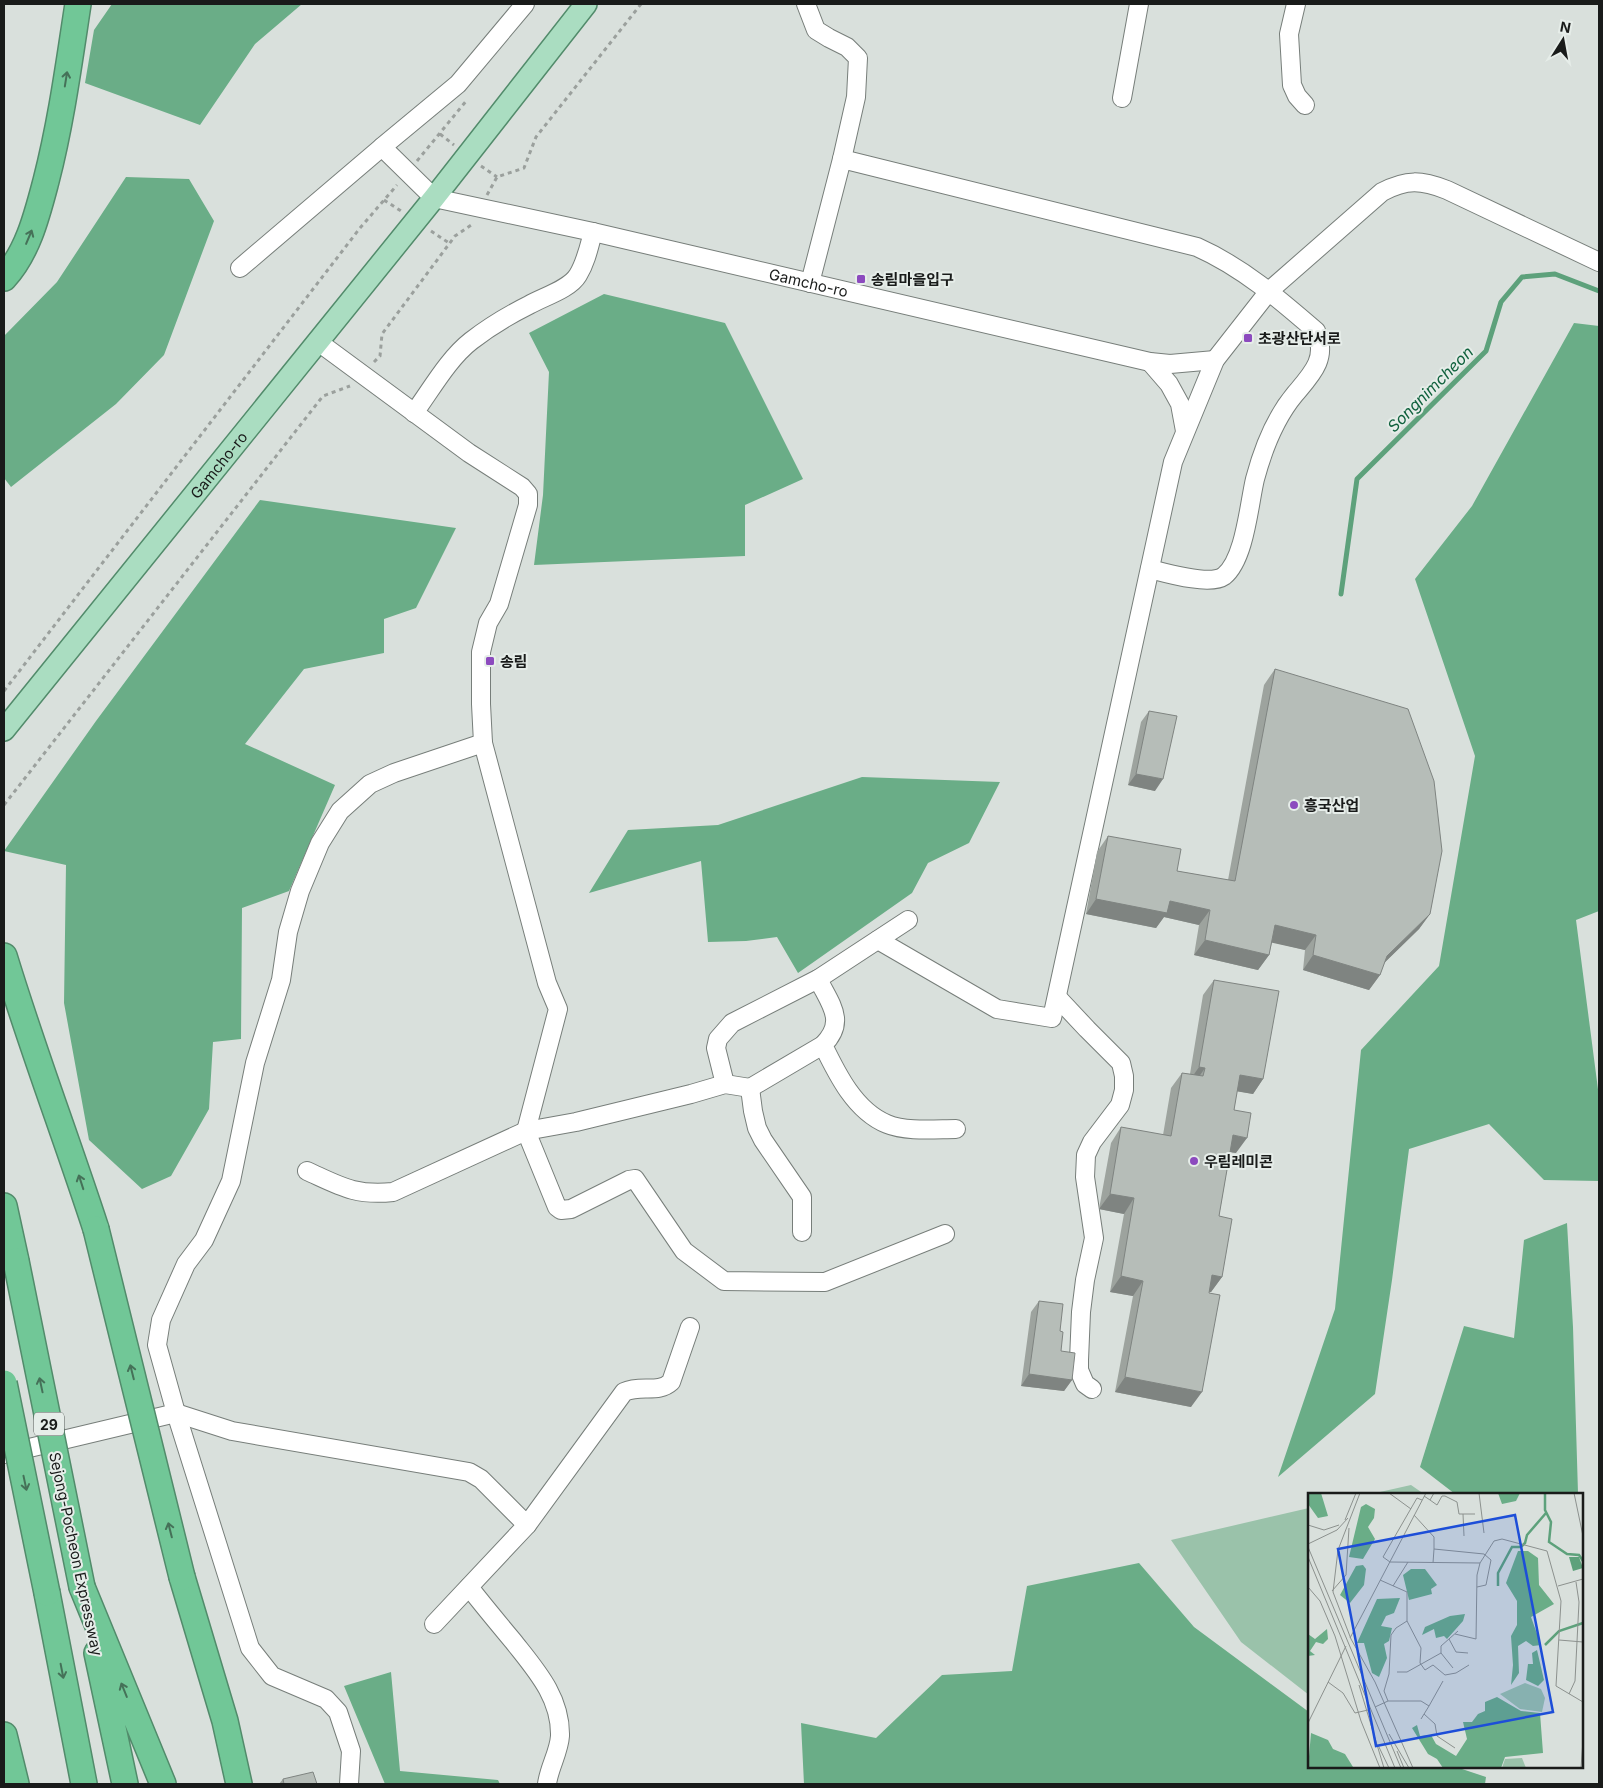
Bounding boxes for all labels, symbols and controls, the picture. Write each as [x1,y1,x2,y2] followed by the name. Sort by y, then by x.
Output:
[1538,15,1588,65] north arrow
[1559,17,1572,36] text: N
[62,71,72,87] one-way arrow
[24,230,34,245] one-way arrow
[767,264,850,301] street label: Gamcho-ro
[871,270,954,289] place label: 송림마을입구
[855,273,867,285] marker: 송림마을입구
[1258,329,1341,348] place label: 초광산단서로
[1242,332,1254,344] marker: 초광산단서로
[1383,342,1477,436] water label: Songnimcheon
[186,428,251,502] street label: Gamcho-ro
[500,652,528,671] place label: 송림
[484,655,496,667] marker: 송림
[1304,796,1359,815] place label: 흥국산업
[1288,799,1300,811] marker: 흥국산업
[1204,1152,1273,1171] place label: 우림레미콘
[1188,1155,1200,1167] marker: 우림레미콘
[76,1175,85,1191] one-way arrow
[127,1364,136,1380] one-way arrow
[36,1378,45,1394] one-way arrow
[34,1412,64,1436] road number: 29
[45,1450,107,1658] street label: Sejong-Pocheon Expressway
[20,1474,30,1490] one-way arrow
[1308,1493,1583,1768] inset map
[165,1522,174,1538] one-way arrow
[58,1662,68,1678] one-way arrow
[119,1683,128,1698] one-way arrow

